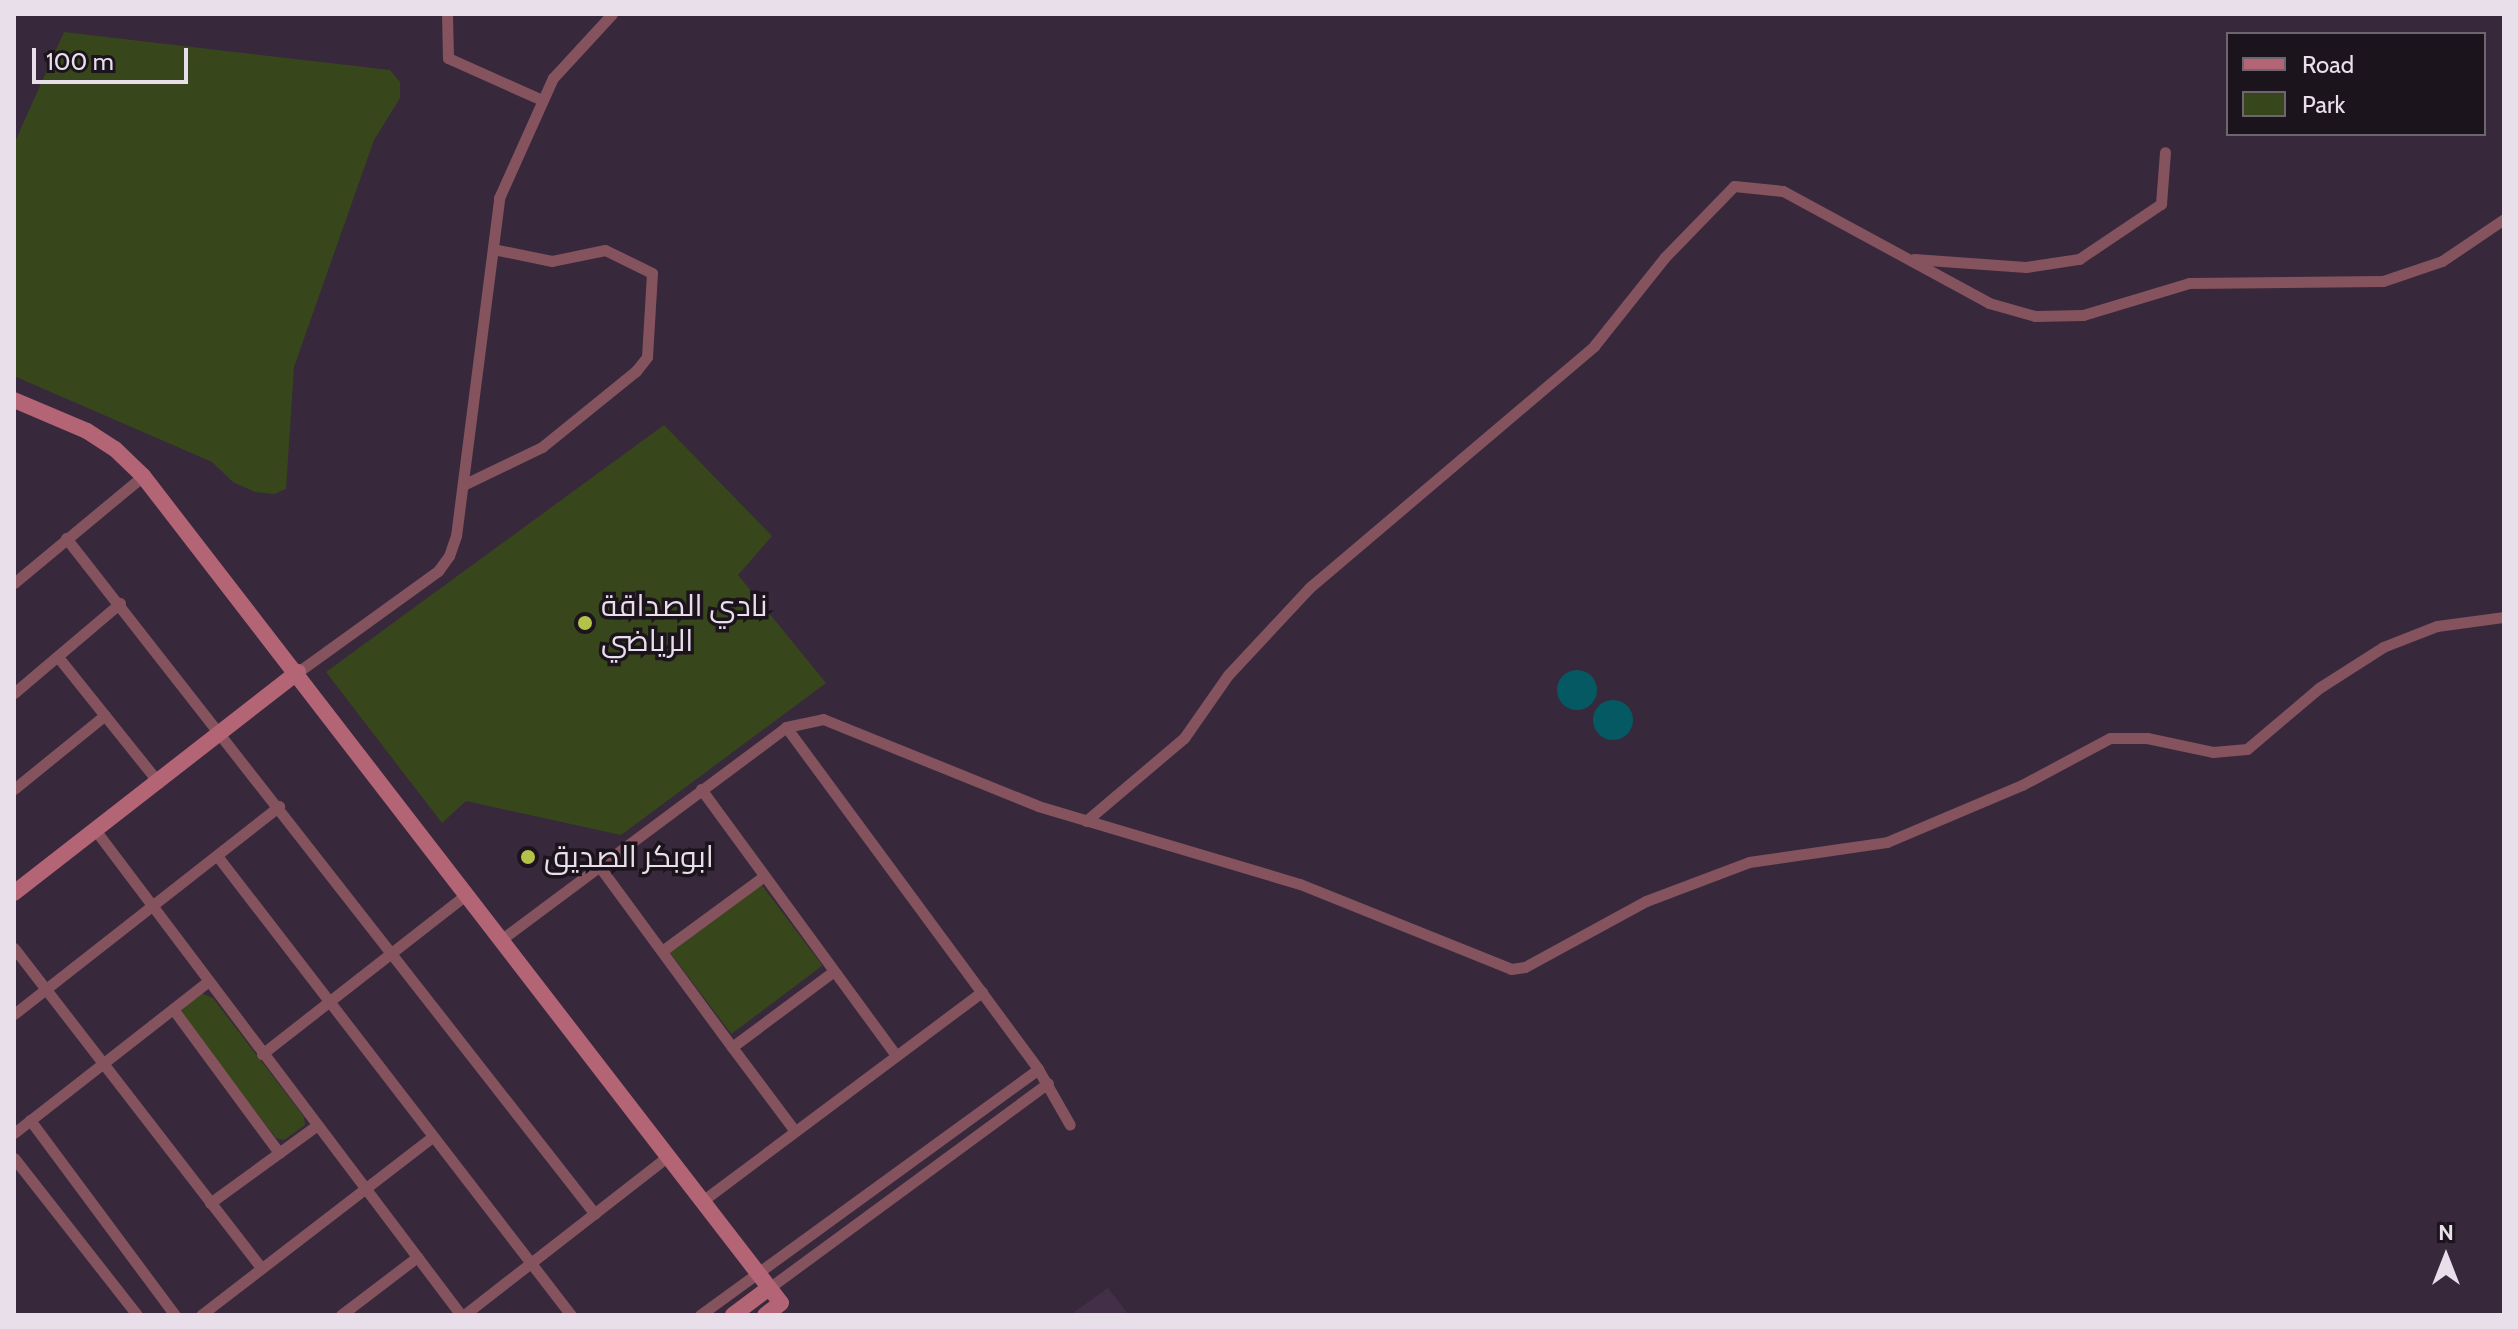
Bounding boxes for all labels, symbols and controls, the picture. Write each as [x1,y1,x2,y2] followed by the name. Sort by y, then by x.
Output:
[36,32,192,82] scale bar
[2226,32,2486,136] legend
[46,47,114,76] text: 100 m
[2302,50,2354,79] text: Road
[2302,90,2345,119] text: Park
[601,588,768,658] place label: نادي الصداقة الرياضي
[576,614,594,632] marker: نادي الصداقة الرياضي
[544,839,714,875] place label: ابوبكر الصديق
[519,848,537,866] marker: ابوبكر الصديق
[2406,1217,2486,1297] north arrow
[2438,1219,2454,1246] text: N

